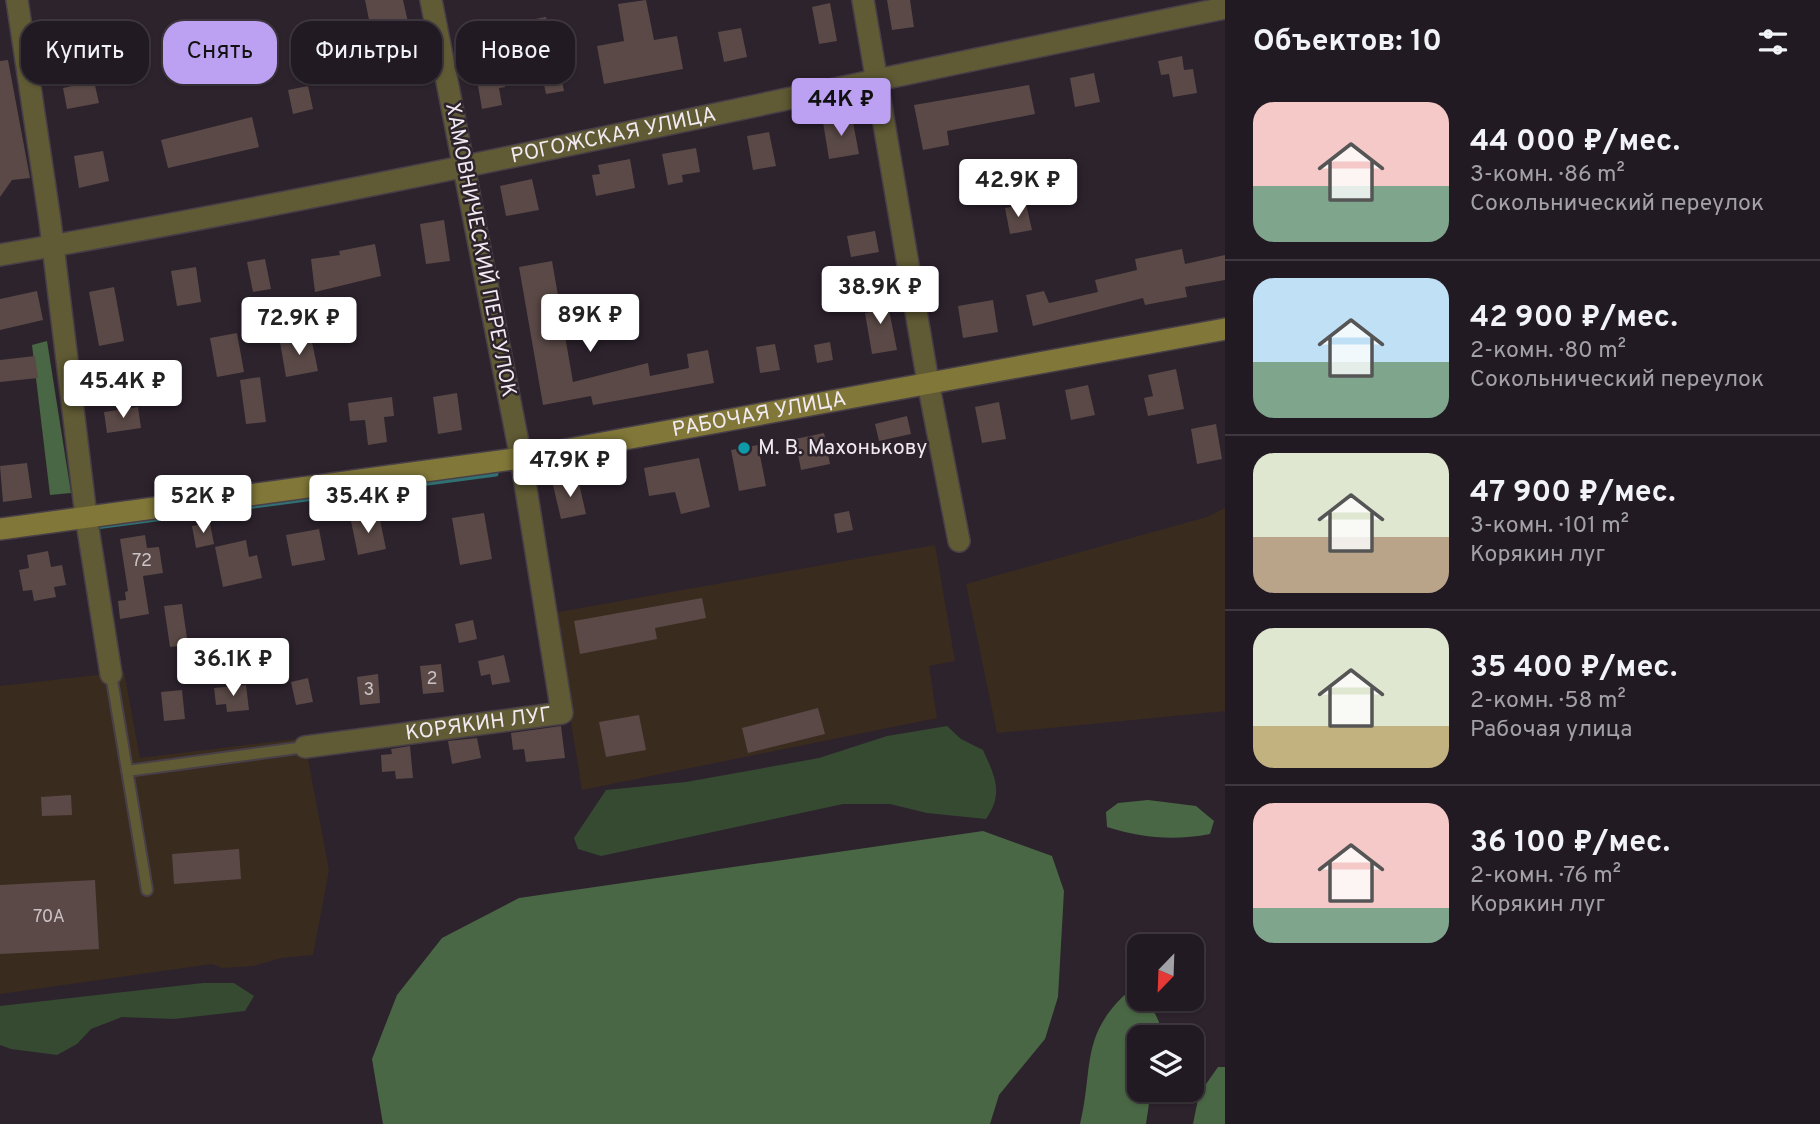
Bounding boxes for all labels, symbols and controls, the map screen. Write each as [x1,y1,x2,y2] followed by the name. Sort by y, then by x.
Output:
[21,21,149,84] chip: Купить
[163,21,277,84] chip: Снять
[291,21,442,84] chip: Фильтры
[456,21,575,84] chip: Новое
[1754,23,1792,61] icon: filters
[1253,24,1442,61] text: Объектов: 10
[792,78,890,138] pin: 44K ₽
[808,86,874,115] text: 44K ₽
[438,100,523,400] street label: ХАМОВНИЧЕСКИЙ ПЕРЕУЛОК
[508,101,719,170] street label: РОГОЖСКАЯ УЛИЦА
[1470,124,1680,161] text: 44 000 ₽/мес.
[1309,130,1393,214] icon: home
[953,160,1083,219] pin: 42.9K ₽
[1470,161,1625,190] text: 3-комн. · 86 m²
[975,167,1061,196] text: 42.9K ₽
[1470,190,1764,219] text: Сокольнический переулок
[815,266,945,326] pin: 38.9K ₽
[838,274,922,303] text: 38.9K ₽
[541,294,639,354] pin: 89K ₽
[234,298,364,357] pin: 72.9K ₽
[1470,300,1678,337] text: 42 900 ₽/мес.
[557,302,623,331] text: 89K ₽
[258,305,340,334] text: 72.9K ₽
[1309,306,1393,390] icon: home
[1470,337,1626,366] text: 2-комн. · 80 m²
[58,360,188,420] pin: 45.4K ₽
[1470,366,1764,395] text: Сокольнический переулок
[80,368,166,397] text: 45.4K ₽
[670,385,848,444] street label: РАБОЧАЯ УЛИЦА
[758,435,927,462] place label: М. В. Махонькову
[505,440,635,499] pin: 47.9K ₽
[736,440,752,456] marker: М. В. Махонькову
[529,447,611,476] text: 47.9K ₽
[1470,475,1676,512] text: 47 900 ₽/мес.
[154,476,252,535] pin: 52K ₽
[303,476,433,535] pin: 35.4K ₽
[1309,481,1393,565] icon: home
[170,483,236,512] text: 52K ₽
[325,483,411,512] text: 35.4K ₽
[1470,512,1629,541] text: 3-комн. · 101 m²
[1470,541,1605,570] text: Корякин луг
[132,550,152,573] house number: 72
[168,638,298,698] pin: 36.1K ₽
[193,646,273,675] text: 36.1K ₽
[1470,650,1677,687] text: 35 400 ₽/мес.
[1309,656,1393,740] icon: home
[426,668,438,691] house number: 2
[364,679,374,702] house number: 3
[1470,687,1626,716] text: 2-комн. · 58 m²
[404,701,553,747] street label: КОРЯКИН ЛУГ
[1470,716,1632,745] text: Рабочая улица
[1470,825,1670,862] text: 36 100 ₽/мес.
[1309,831,1393,915] icon: home
[1470,862,1621,891] text: 2-комн. · 76 m²
[1470,891,1605,920] text: Корякин луг
[33,906,65,929] house number: 70А
[1127,934,1204,1012] north arrow
[1127,934,1204,1102] map controls
[1127,1025,1204,1102] button: layers

